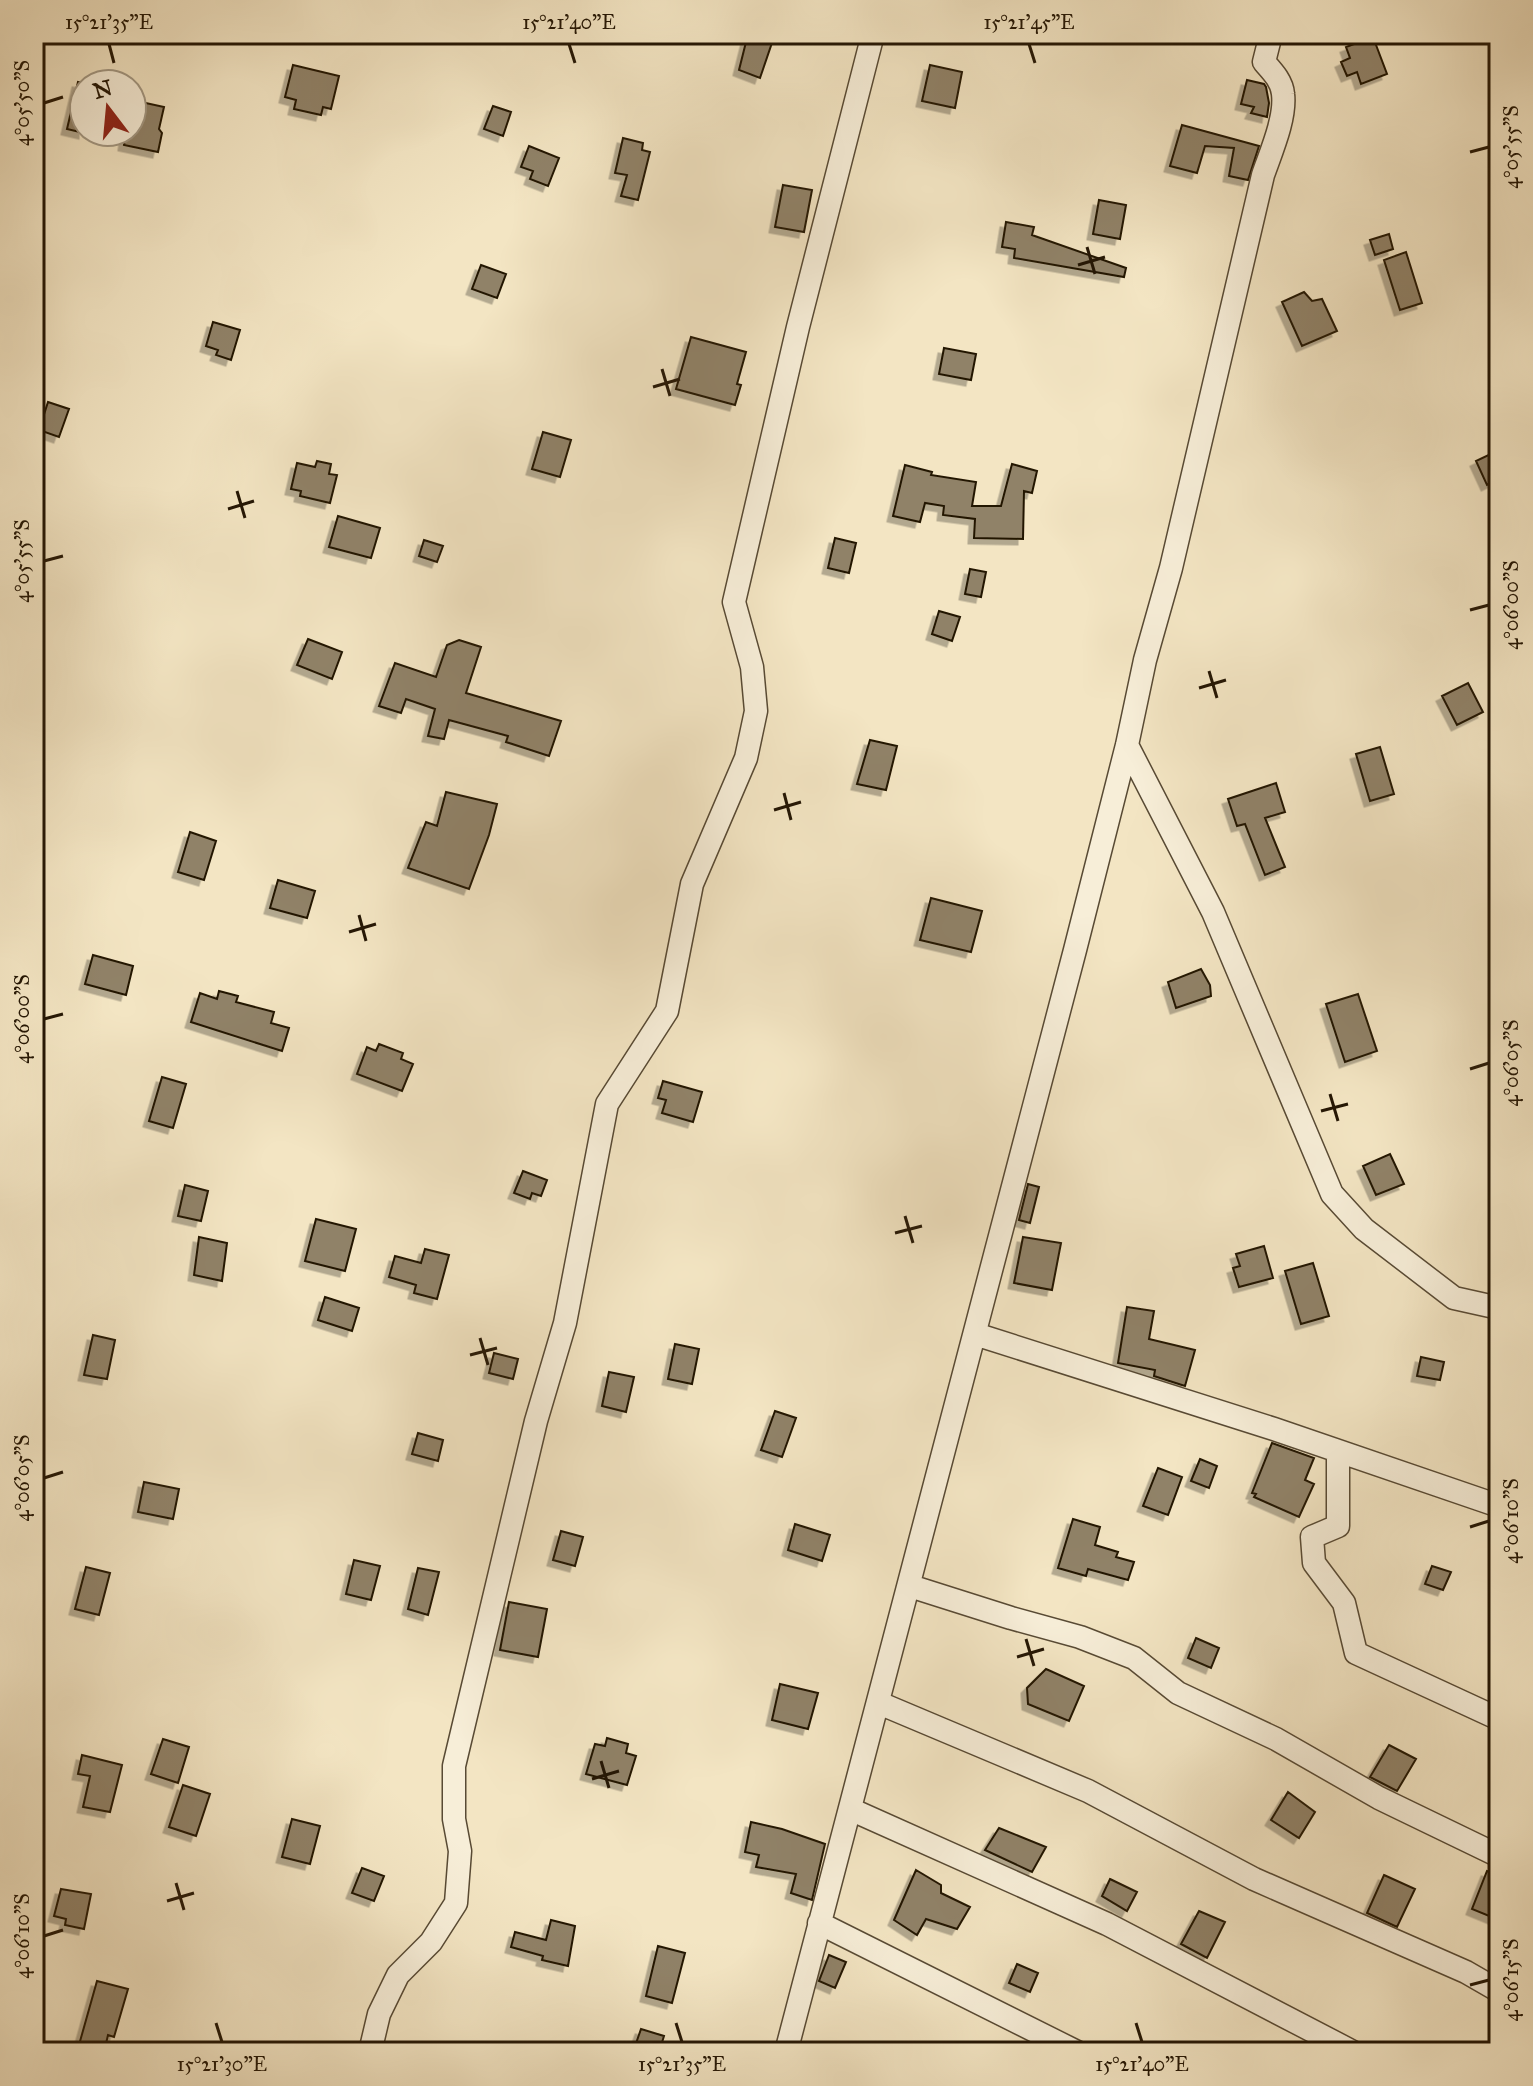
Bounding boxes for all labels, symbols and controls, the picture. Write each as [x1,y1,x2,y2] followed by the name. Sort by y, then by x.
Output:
[65,10,153,34] text: 15°21'35"E
[522,10,616,34] text: 15°21'40"E
[983,10,1075,34] text: 15°21'45"E
[10,60,34,146] text: 4°05'50"S
[68,68,148,148] north arrow
[90,74,116,105] text: N
[1499,105,1523,189] text: 4°05'55"S
[10,519,34,603] text: 4°05'55"S
[1499,560,1523,650] text: 4°06'00"S
[10,974,34,1064] text: 4°06'00"S
[1499,1019,1523,1107] text: 4°06'05"S
[10,1434,34,1522] text: 4°06'05"S
[1499,1478,1523,1564] text: 4°06'10"S
[10,1893,34,1979] text: 4°06'10"S
[1499,1938,1523,2022] text: 4°06'15"S
[177,2052,267,2076] text: 15°21'30"E
[638,2052,726,2076] text: 15°21'35"E
[1095,2052,1189,2076] text: 15°21'40"E

